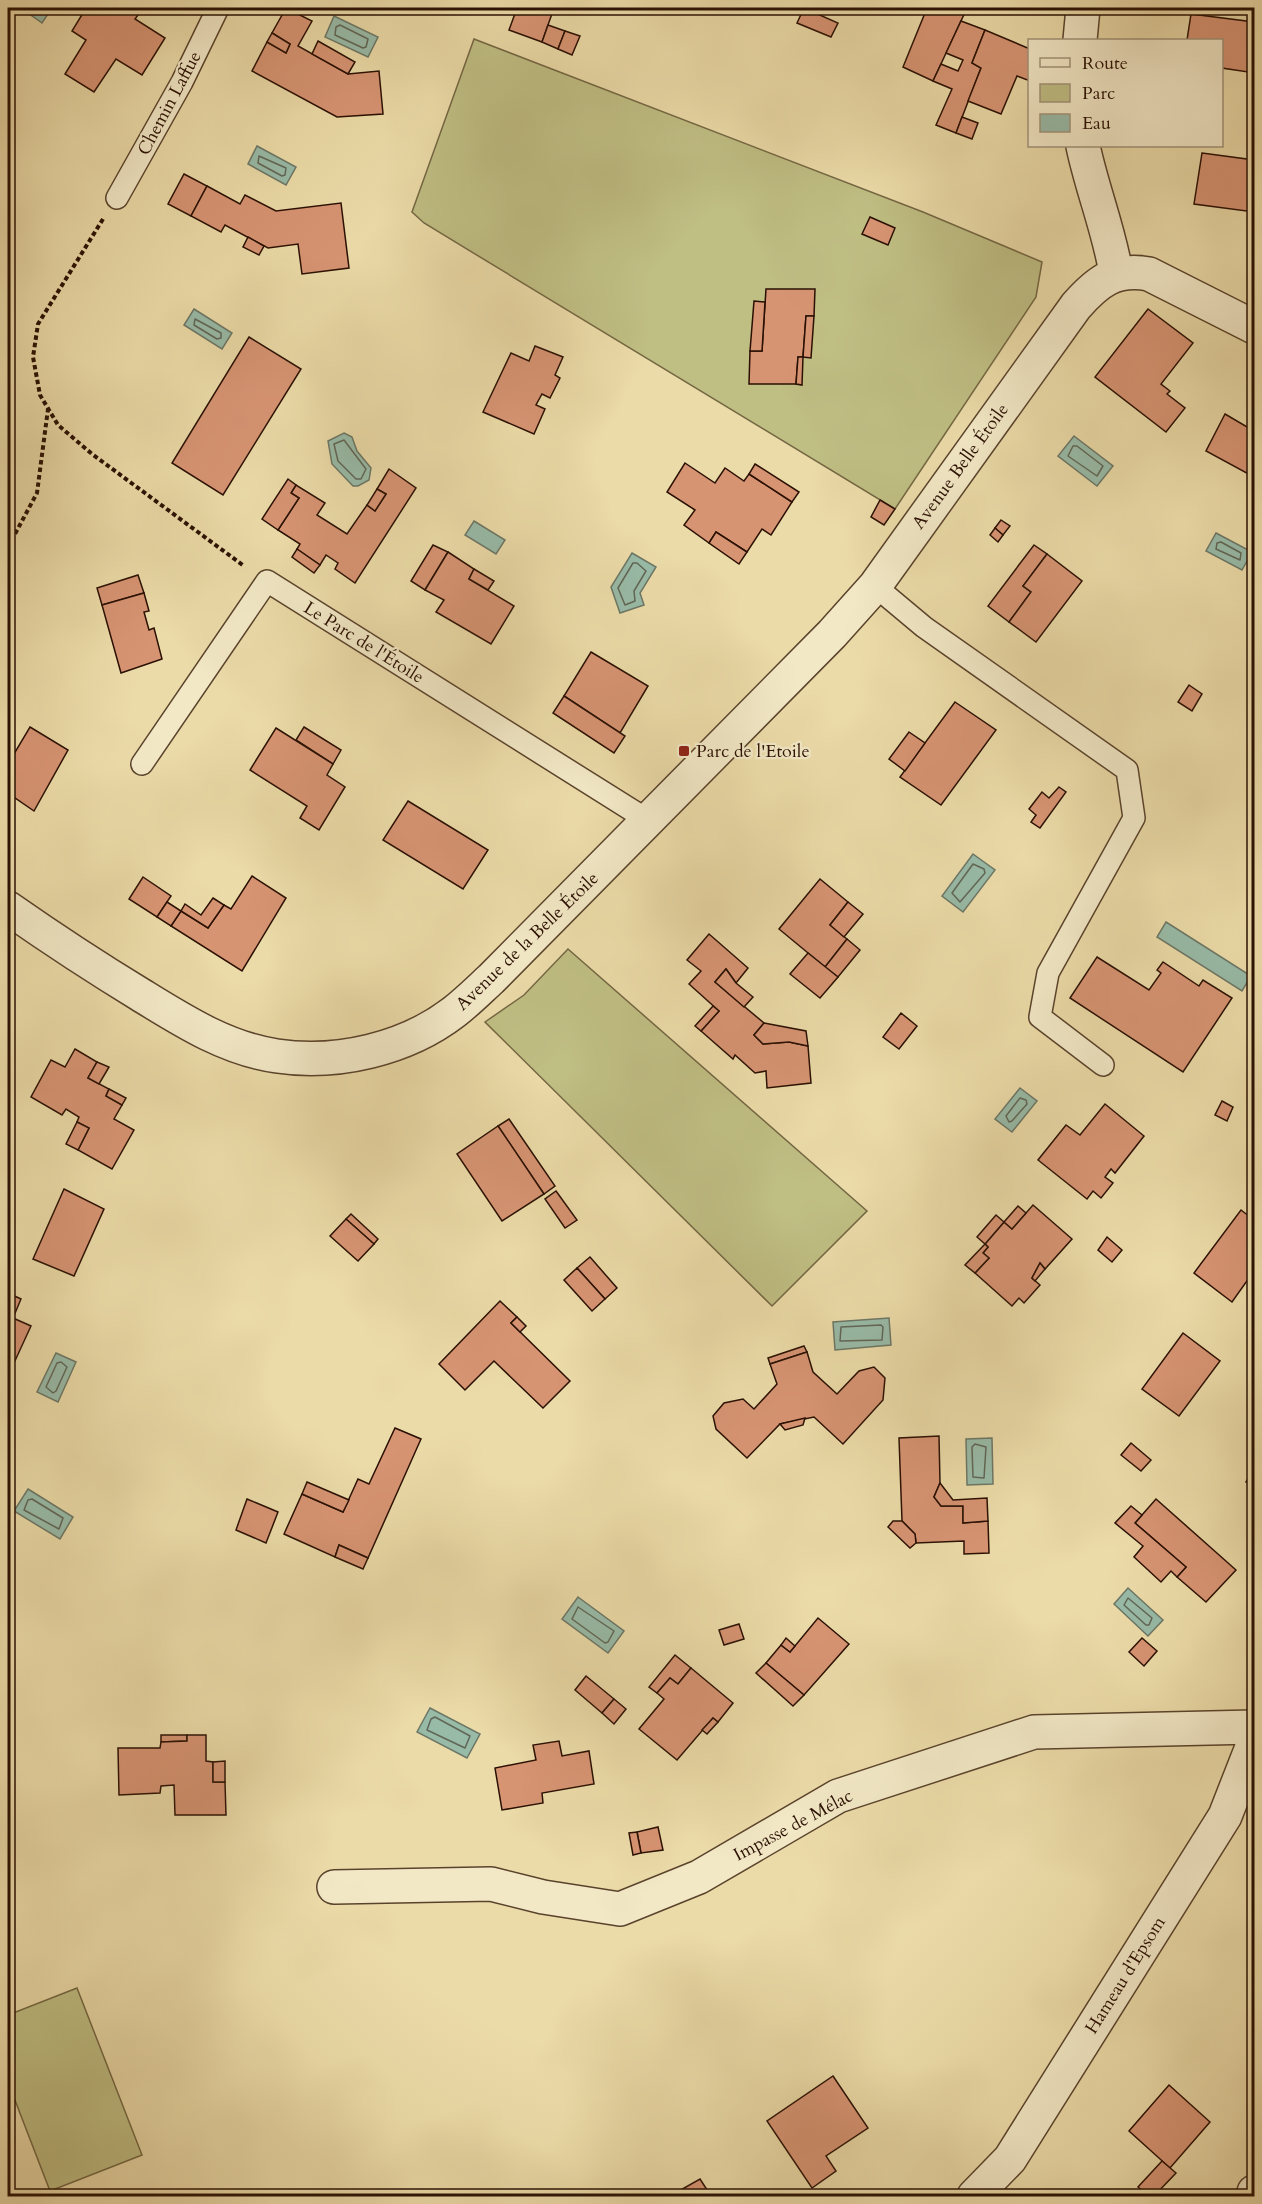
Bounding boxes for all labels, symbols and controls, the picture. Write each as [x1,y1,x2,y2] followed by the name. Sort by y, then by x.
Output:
[1028,39,1223,147] legend
[131,47,207,160] street label: Chemin Laffue
[1082,51,1128,76] text: Route
[1082,81,1115,106] text: Parc
[1082,111,1111,136] text: Eau
[906,398,1015,534] street label: Avenue Belle Étoile
[299,595,429,689] street label: Le Parc de l'Étoile
[696,739,810,764] place label: Parc de l'Etoile
[677,744,691,758] marker: Parc de l'Etoile
[450,866,604,1016] street label: Avenue de la Belle Étoile
[729,1783,857,1867] street label: Impasse de Mélac
[1079,1911,1172,2039] street label: Hameau d'Epsom

